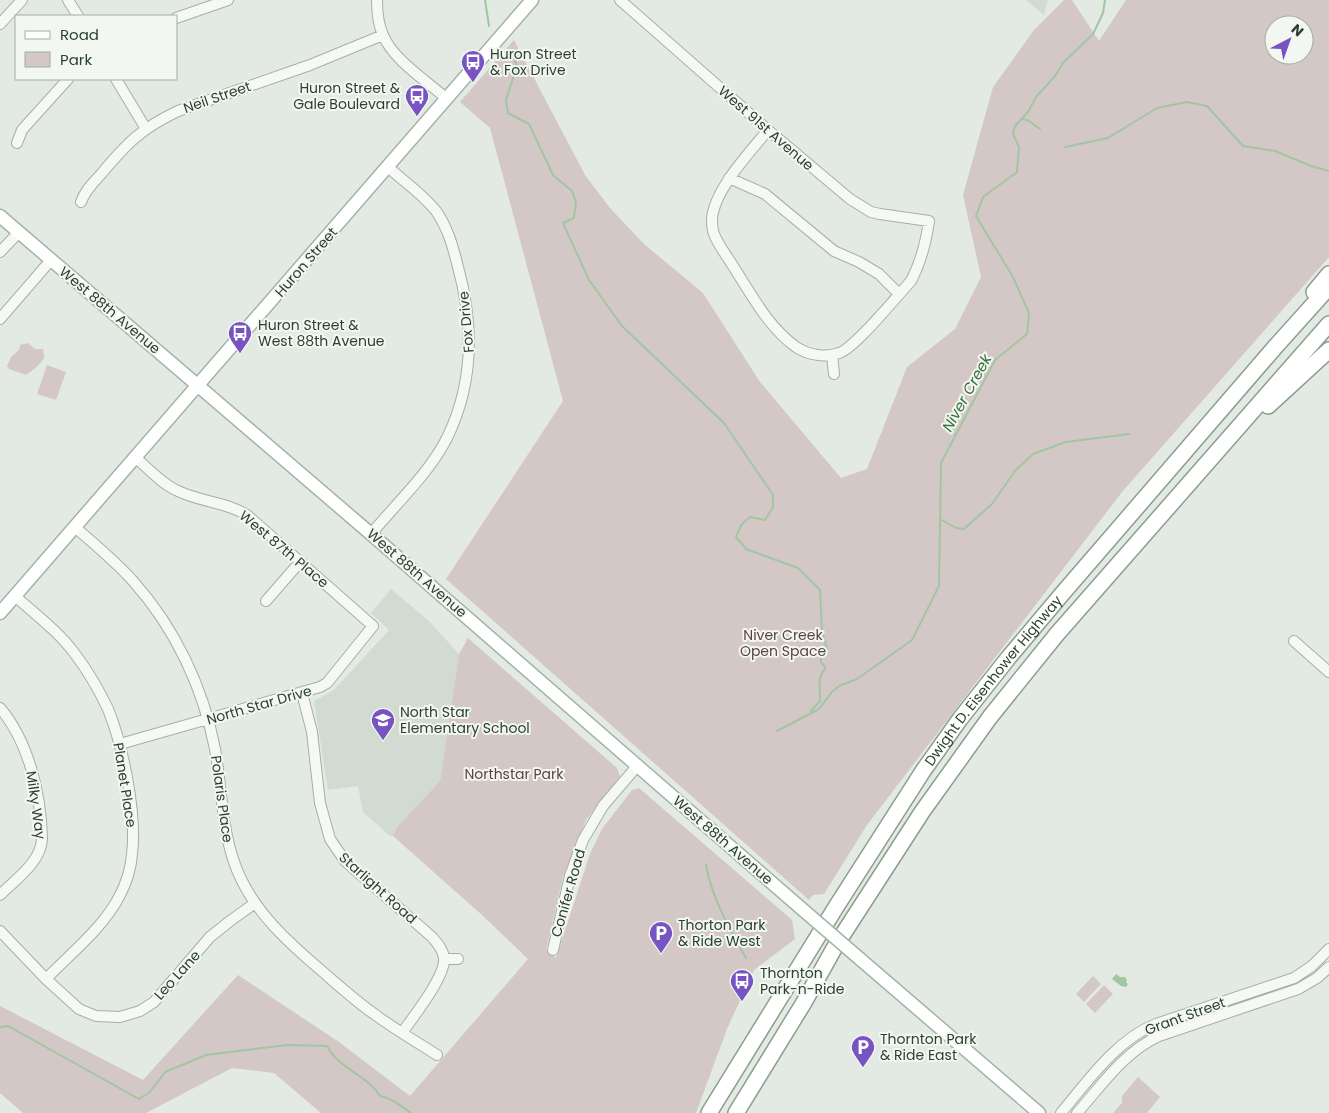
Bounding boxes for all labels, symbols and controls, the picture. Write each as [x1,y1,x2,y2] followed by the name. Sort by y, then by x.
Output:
[15,15,178,80] legend
[1264,15,1314,65] north arrow
[1287,19,1308,41] text: N
[60,24,99,45] text: Road
[490,44,577,80] place label: Huron Street & Fox Drive
[60,49,92,70] text: Park
[460,49,486,83] bus stop icon: Huron Street & Fox Drive
[181,76,253,118] street label: Neil Street
[293,78,401,114] place label: Huron Street & Gale Boulevard
[714,81,818,175] street label: West 91st Avenue
[404,83,430,117] bus stop icon: Huron Street & Gale Boulevard
[270,223,342,301] street label: Huron Street
[55,262,165,359] street label: West 88th Avenue
[453,290,479,354] street label: Fox Drive
[258,315,385,351] place label: Huron Street & West 88th Avenue
[227,320,253,354] bus stop icon: Huron Street & West 88th Avenue
[937,349,997,435] water label: Niver Creek
[235,506,333,593] street label: West 87th Place
[363,524,472,622] street label: West 88th Avenue
[920,591,1067,770] street label: Dwight D. Eisenhower Highway
[740,625,826,661] park label: Niver Creek Open Space
[204,680,314,730] street label: North Star Drive
[400,702,530,738] place label: North Star Elementary School
[370,707,396,741] school or university icon: North Star Elementary School
[108,741,142,829] street label: Planet Place
[206,754,238,844] street label: Polaris Place
[465,764,564,784] park label: Northstar Park
[21,770,51,841] street label: Milky Way
[669,791,778,889] street label: West 88th Avenue
[546,847,590,939] street label: Conifer Road
[335,848,421,928] street label: Starlight Road
[678,915,766,951] place label: Thorton Park & Ride West
[648,920,674,954] parking icon: Thorton Park & Ride West
[149,946,205,1004] street label: Leo Lane
[760,963,845,999] place label: Thornton Park-n-Ride
[729,968,755,1002] bus stop icon: Thornton Park-n-Ride
[1142,992,1228,1040] street label: Grant Street
[880,1029,977,1065] place label: Thornton Park & Ride East
[850,1034,876,1068] parking icon: Thornton Park & Ride East

